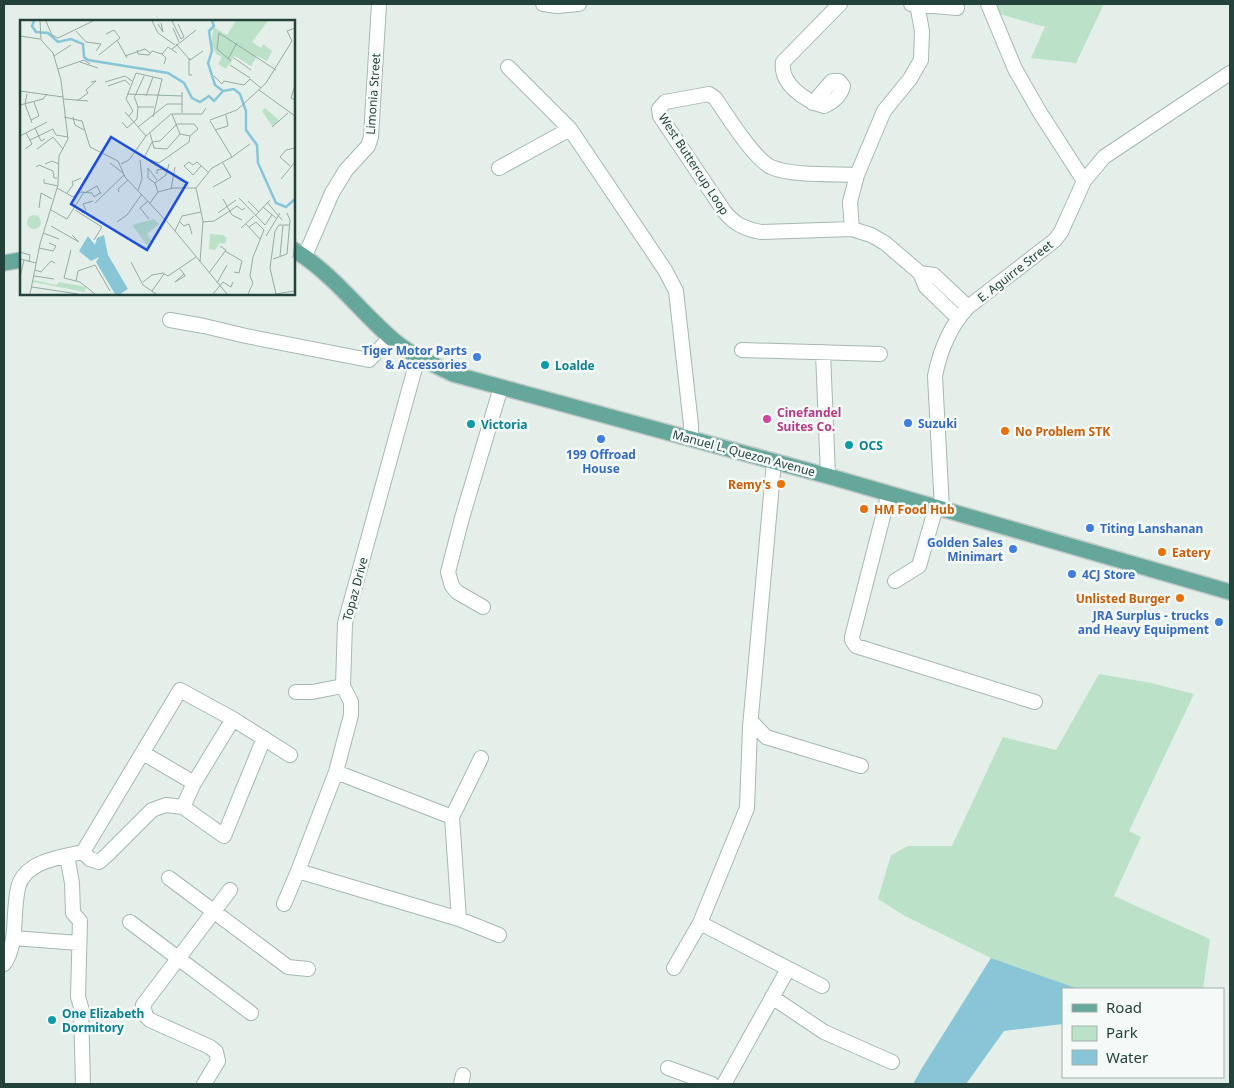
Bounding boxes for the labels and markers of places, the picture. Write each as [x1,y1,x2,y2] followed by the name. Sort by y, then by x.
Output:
[362,342,467,373] place label: Tiger Motor Parts & Accessories
[471,351,483,363] marker: Tiger Motor Parts & Accessories
[555,357,595,374] place label: Loalde
[539,359,551,371] marker: Loalde
[777,404,841,435] place label: Cinefandel Suites Co.
[761,413,773,425] marker: Cinefandel Suites Co.
[918,415,957,432] place label: Suzuki
[481,416,527,433] place label: Victoria
[902,417,914,429] marker: Suzuki
[465,418,477,430] marker: Victoria
[1015,423,1110,440] place label: No Problem STK
[999,425,1011,437] marker: No Problem STK
[595,433,607,445] marker: 199 Offroad House
[859,437,883,454] place label: OCS
[843,439,855,451] marker: OCS
[566,446,636,477] place label: 199 Offroad House
[728,476,771,493] place label: Remy's
[775,478,787,490] marker: Remy's
[874,501,955,518] place label: HM Food Hub
[858,503,870,515] marker: HM Food Hub
[1100,520,1203,537] place label: Titing Lanshanan
[1084,522,1096,534] marker: Titing Lanshanan
[927,534,1003,565] place label: Golden Sales Minimart
[1007,543,1019,555] marker: Golden Sales Minimart
[1172,544,1211,561] place label: Eatery
[1156,546,1168,558] marker: Eatery
[1082,566,1135,583] place label: 4CJ Store
[1066,568,1078,580] marker: 4CJ Store
[1076,590,1171,607] place label: Unlisted Burger
[1174,592,1186,604] marker: Unlisted Burger
[1078,607,1209,638] place label: JRA Surplus - trucks and Heavy Equipment
[1213,616,1225,628] marker: JRA Surplus - trucks and Heavy Equipment
[62,1005,144,1036] place label: One Elizabeth Dormitory
[46,1014,58,1026] marker: One Elizabeth Dormitory

